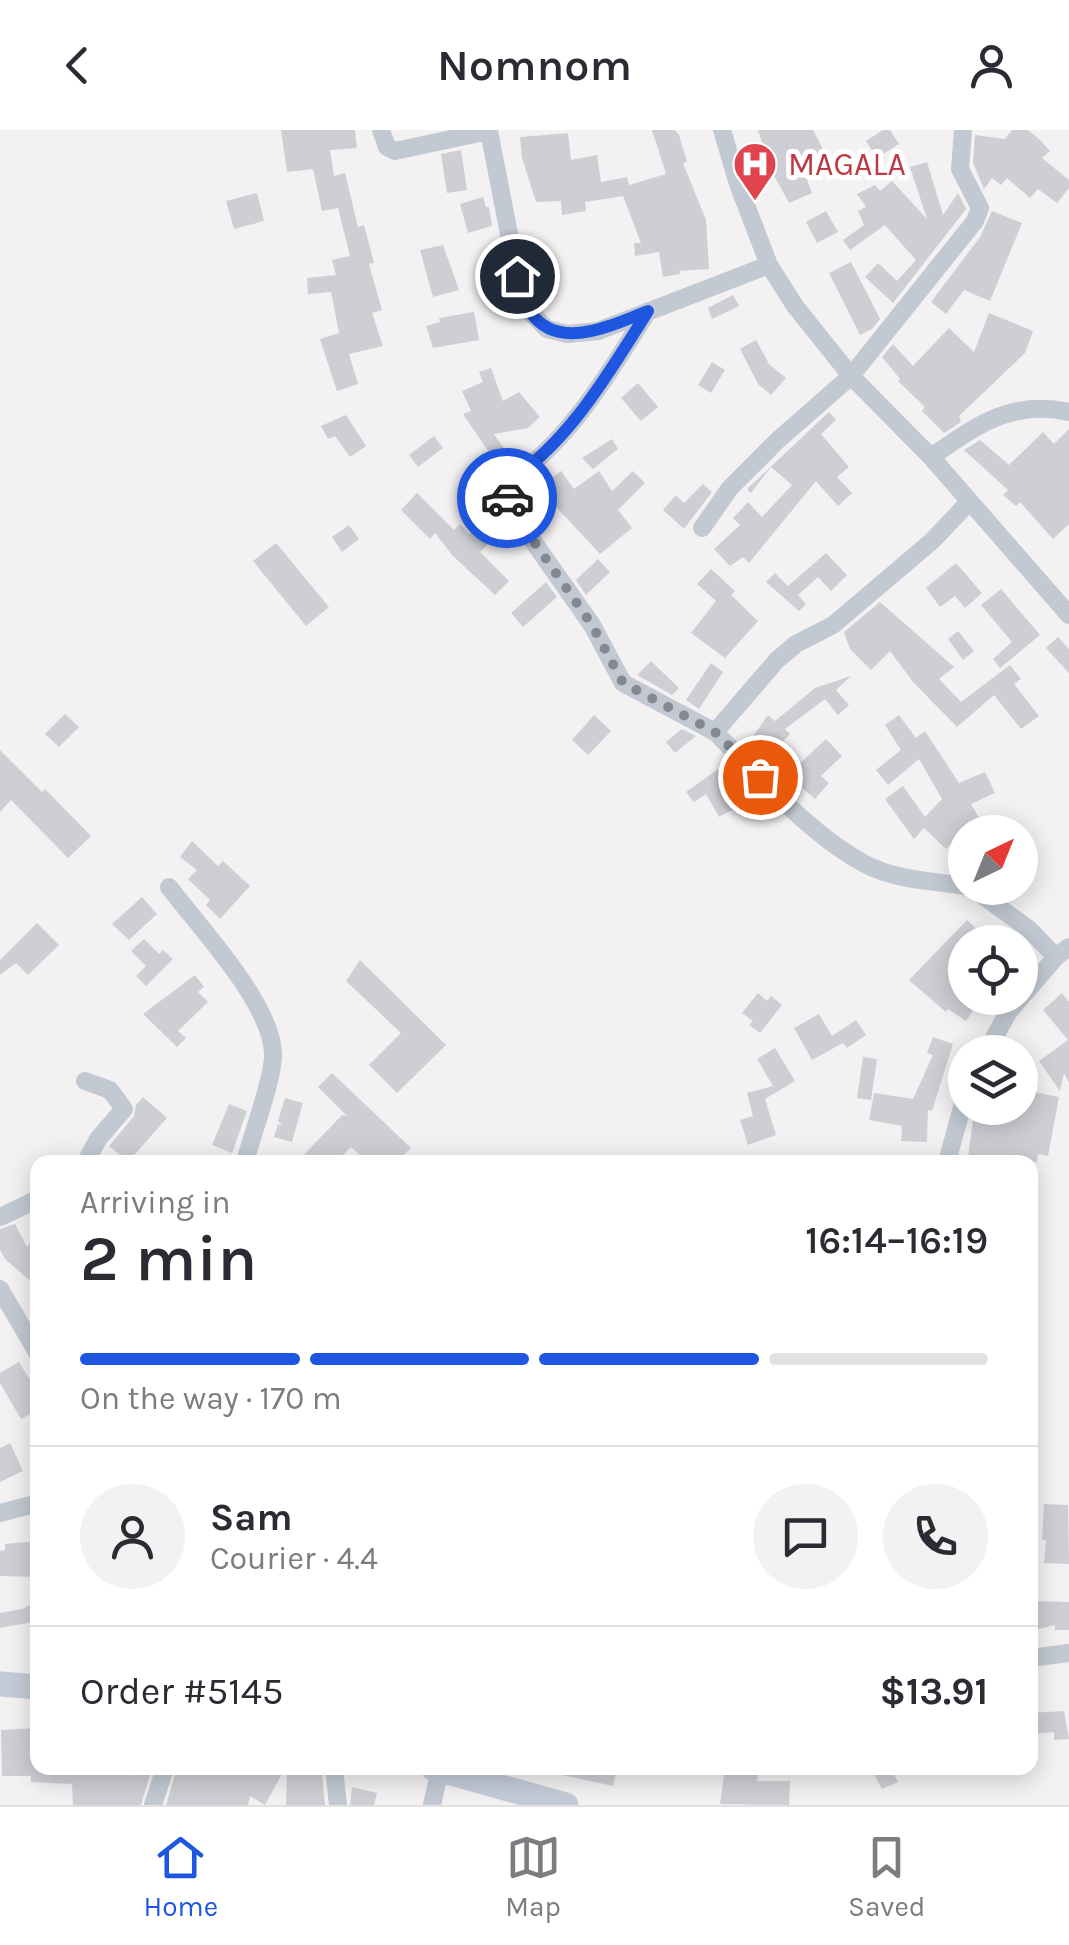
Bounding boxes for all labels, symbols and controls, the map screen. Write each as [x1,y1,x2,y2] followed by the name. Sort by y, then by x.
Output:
[50,38,105,93] icon: back
[964,38,1019,93] icon: person
[437,39,632,91] text: Nomnom
[732,141,778,202] hospital icon: MAGALA
[788,146,906,183] place label: MAGALA
[475,234,560,319] pin
[490,249,545,304] icon: home
[457,448,557,548] courier
[480,471,535,526] icon: car
[718,735,803,820] pin
[733,750,788,805] icon: bag
[948,815,1038,905] north arrow
[948,815,1038,1125] map controls
[948,925,1038,1015] button: locate
[948,1035,1038,1125] button: layers
[80,1184,231,1221] text: Arriving in
[805,1218,988,1263] text: 16:14–16:19
[80,1220,257,1296] text: 2 min
[80,1380,342,1417] text: On the way · 170 m
[80,1484,185,1589] button: person
[753,1484,858,1589] button: chat
[883,1484,988,1589] button: phone
[210,1495,293,1540] text: Sam
[210,1540,378,1577] text: Courier · 4.4
[80,1669,284,1714] text: Order #5145
[880,1669,988,1714] text: $13.91
[144,1830,218,1923] tab: Home
[505,1830,561,1923] tab: Map
[848,1830,925,1923] tab: Saved

